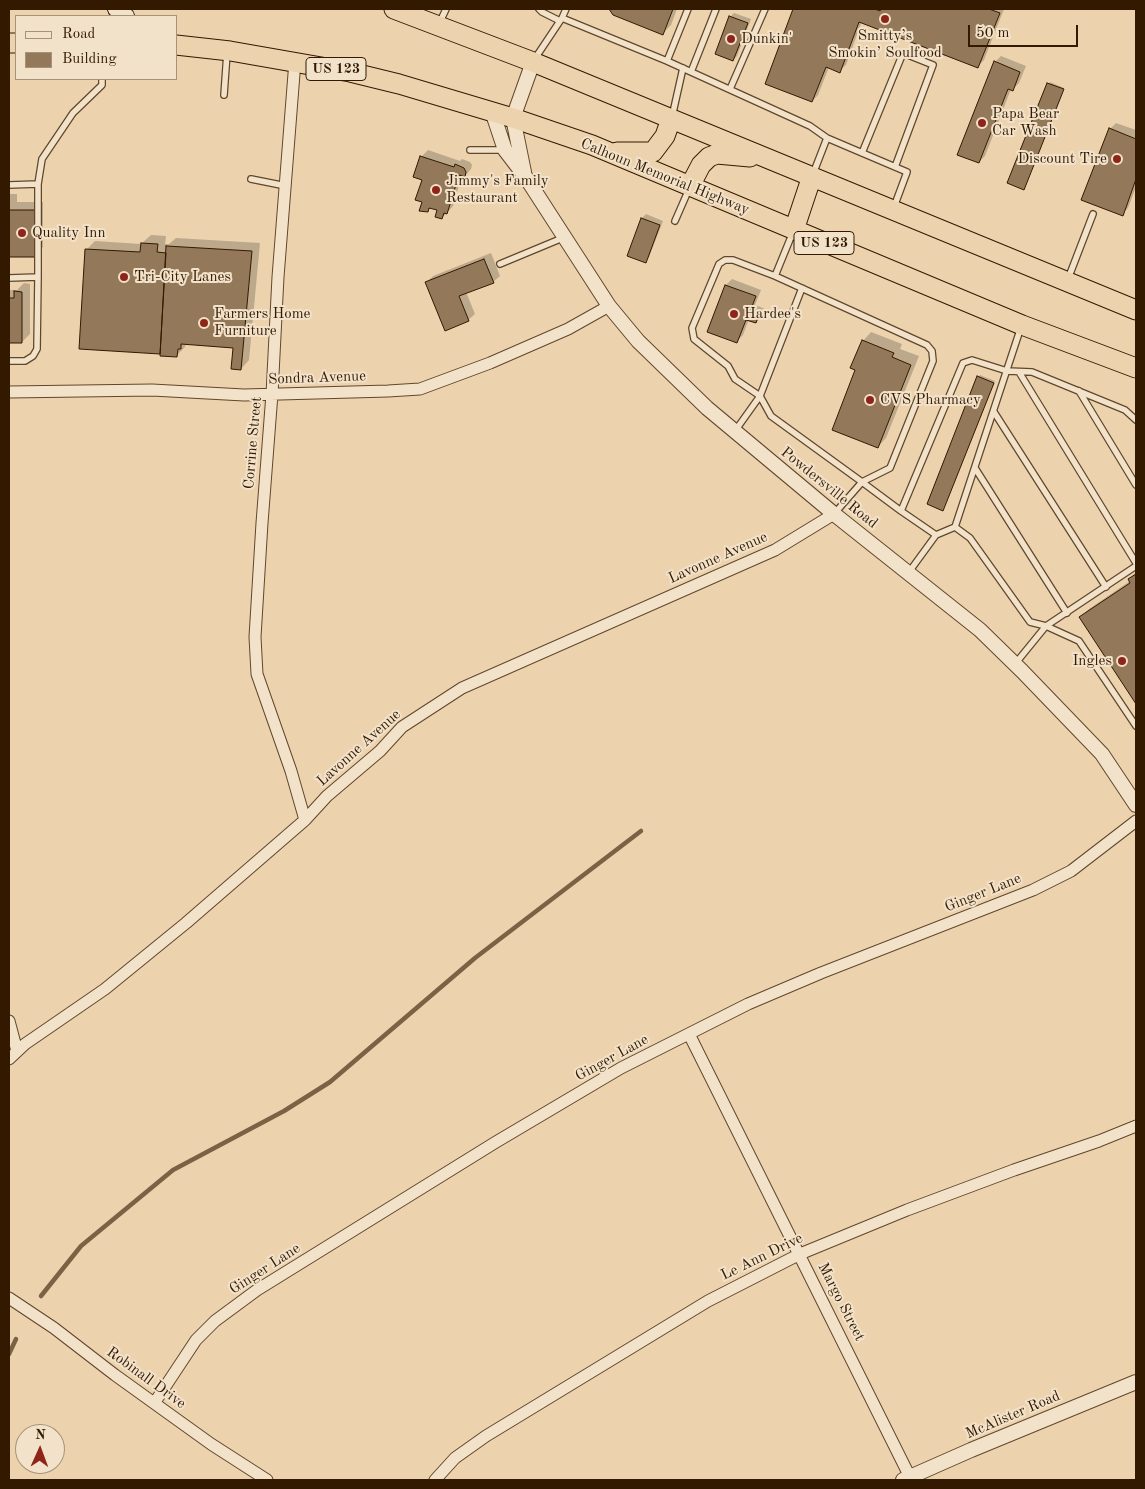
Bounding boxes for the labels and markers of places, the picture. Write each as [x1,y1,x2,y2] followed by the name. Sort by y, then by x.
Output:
[879,13,891,25] marker: Smitty’s Smokin’ Soulfood
[828,27,942,62] place label: Smitty’s Smokin’ Soulfood
[741,30,792,48] place label: Dunkin'
[725,33,737,45] marker: Dunkin'
[992,105,1059,140] place label: Papa Bear Car Wash
[976,117,988,129] marker: Papa Bear Car Wash
[1017,150,1107,168] place label: Discount Tire
[1111,153,1123,165] marker: Discount Tire
[446,172,549,207] place label: Jimmy's Family Restaurant
[430,184,442,196] marker: Jimmy's Family Restaurant
[32,224,106,242] place label: Quality Inn
[16,227,28,239] marker: Quality Inn
[134,268,231,286] place label: Tri-City Lanes
[118,271,130,283] marker: Tri-City Lanes
[214,305,310,340] place label: Farmers Home Furniture
[744,305,801,323] place label: Hardee's
[728,308,740,320] marker: Hardee's
[198,317,210,329] marker: Farmers Home Furniture
[880,391,981,409] place label: CVS Pharmacy
[864,394,876,406] marker: CVS Pharmacy
[1072,652,1112,670] place label: Ingles
[1116,655,1128,667] marker: Ingles

